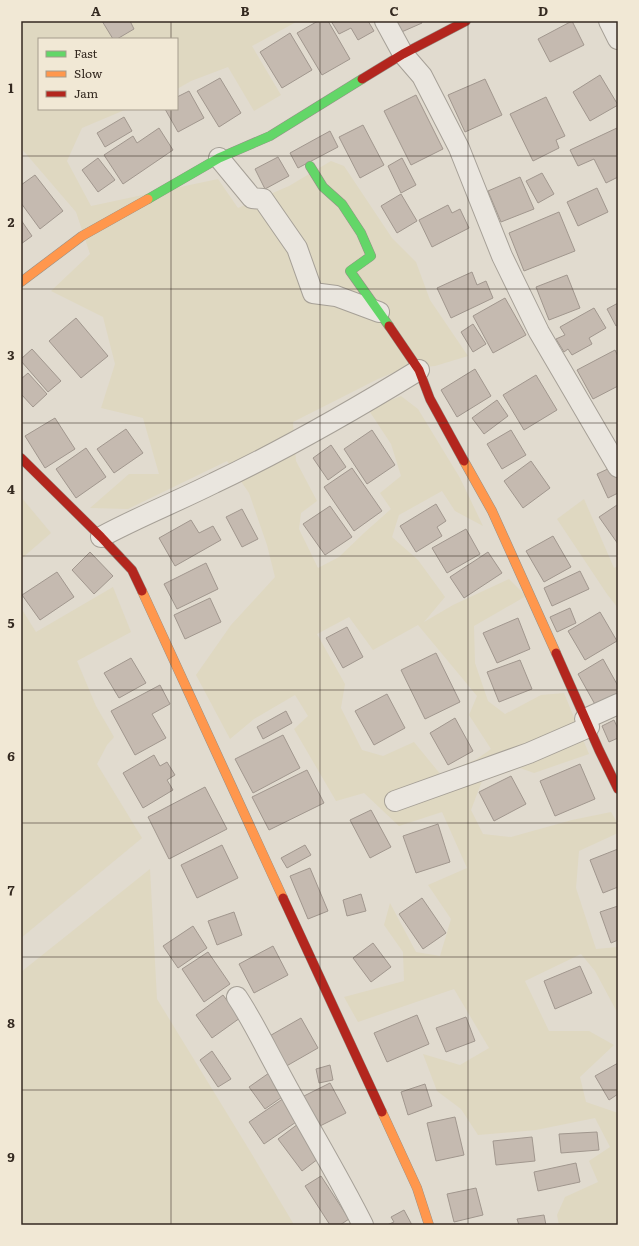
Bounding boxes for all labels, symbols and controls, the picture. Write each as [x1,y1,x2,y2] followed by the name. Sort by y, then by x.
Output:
[91,1,101,20] text: A
[241,1,250,20] text: B
[389,1,399,20] text: C
[538,1,548,20] text: D
[38,38,178,110] legend
[74,44,98,62] text: Fast
[74,64,103,82] text: Slow
[8,78,14,97] text: 1
[74,84,99,102] text: Jam
[8,212,15,231] text: 2
[7,345,15,364] text: 3
[7,479,15,498] text: 4
[7,613,15,632] text: 5
[7,746,15,765] text: 6
[7,880,15,899] text: 7
[7,1013,15,1032] text: 8
[7,1147,15,1166] text: 9

